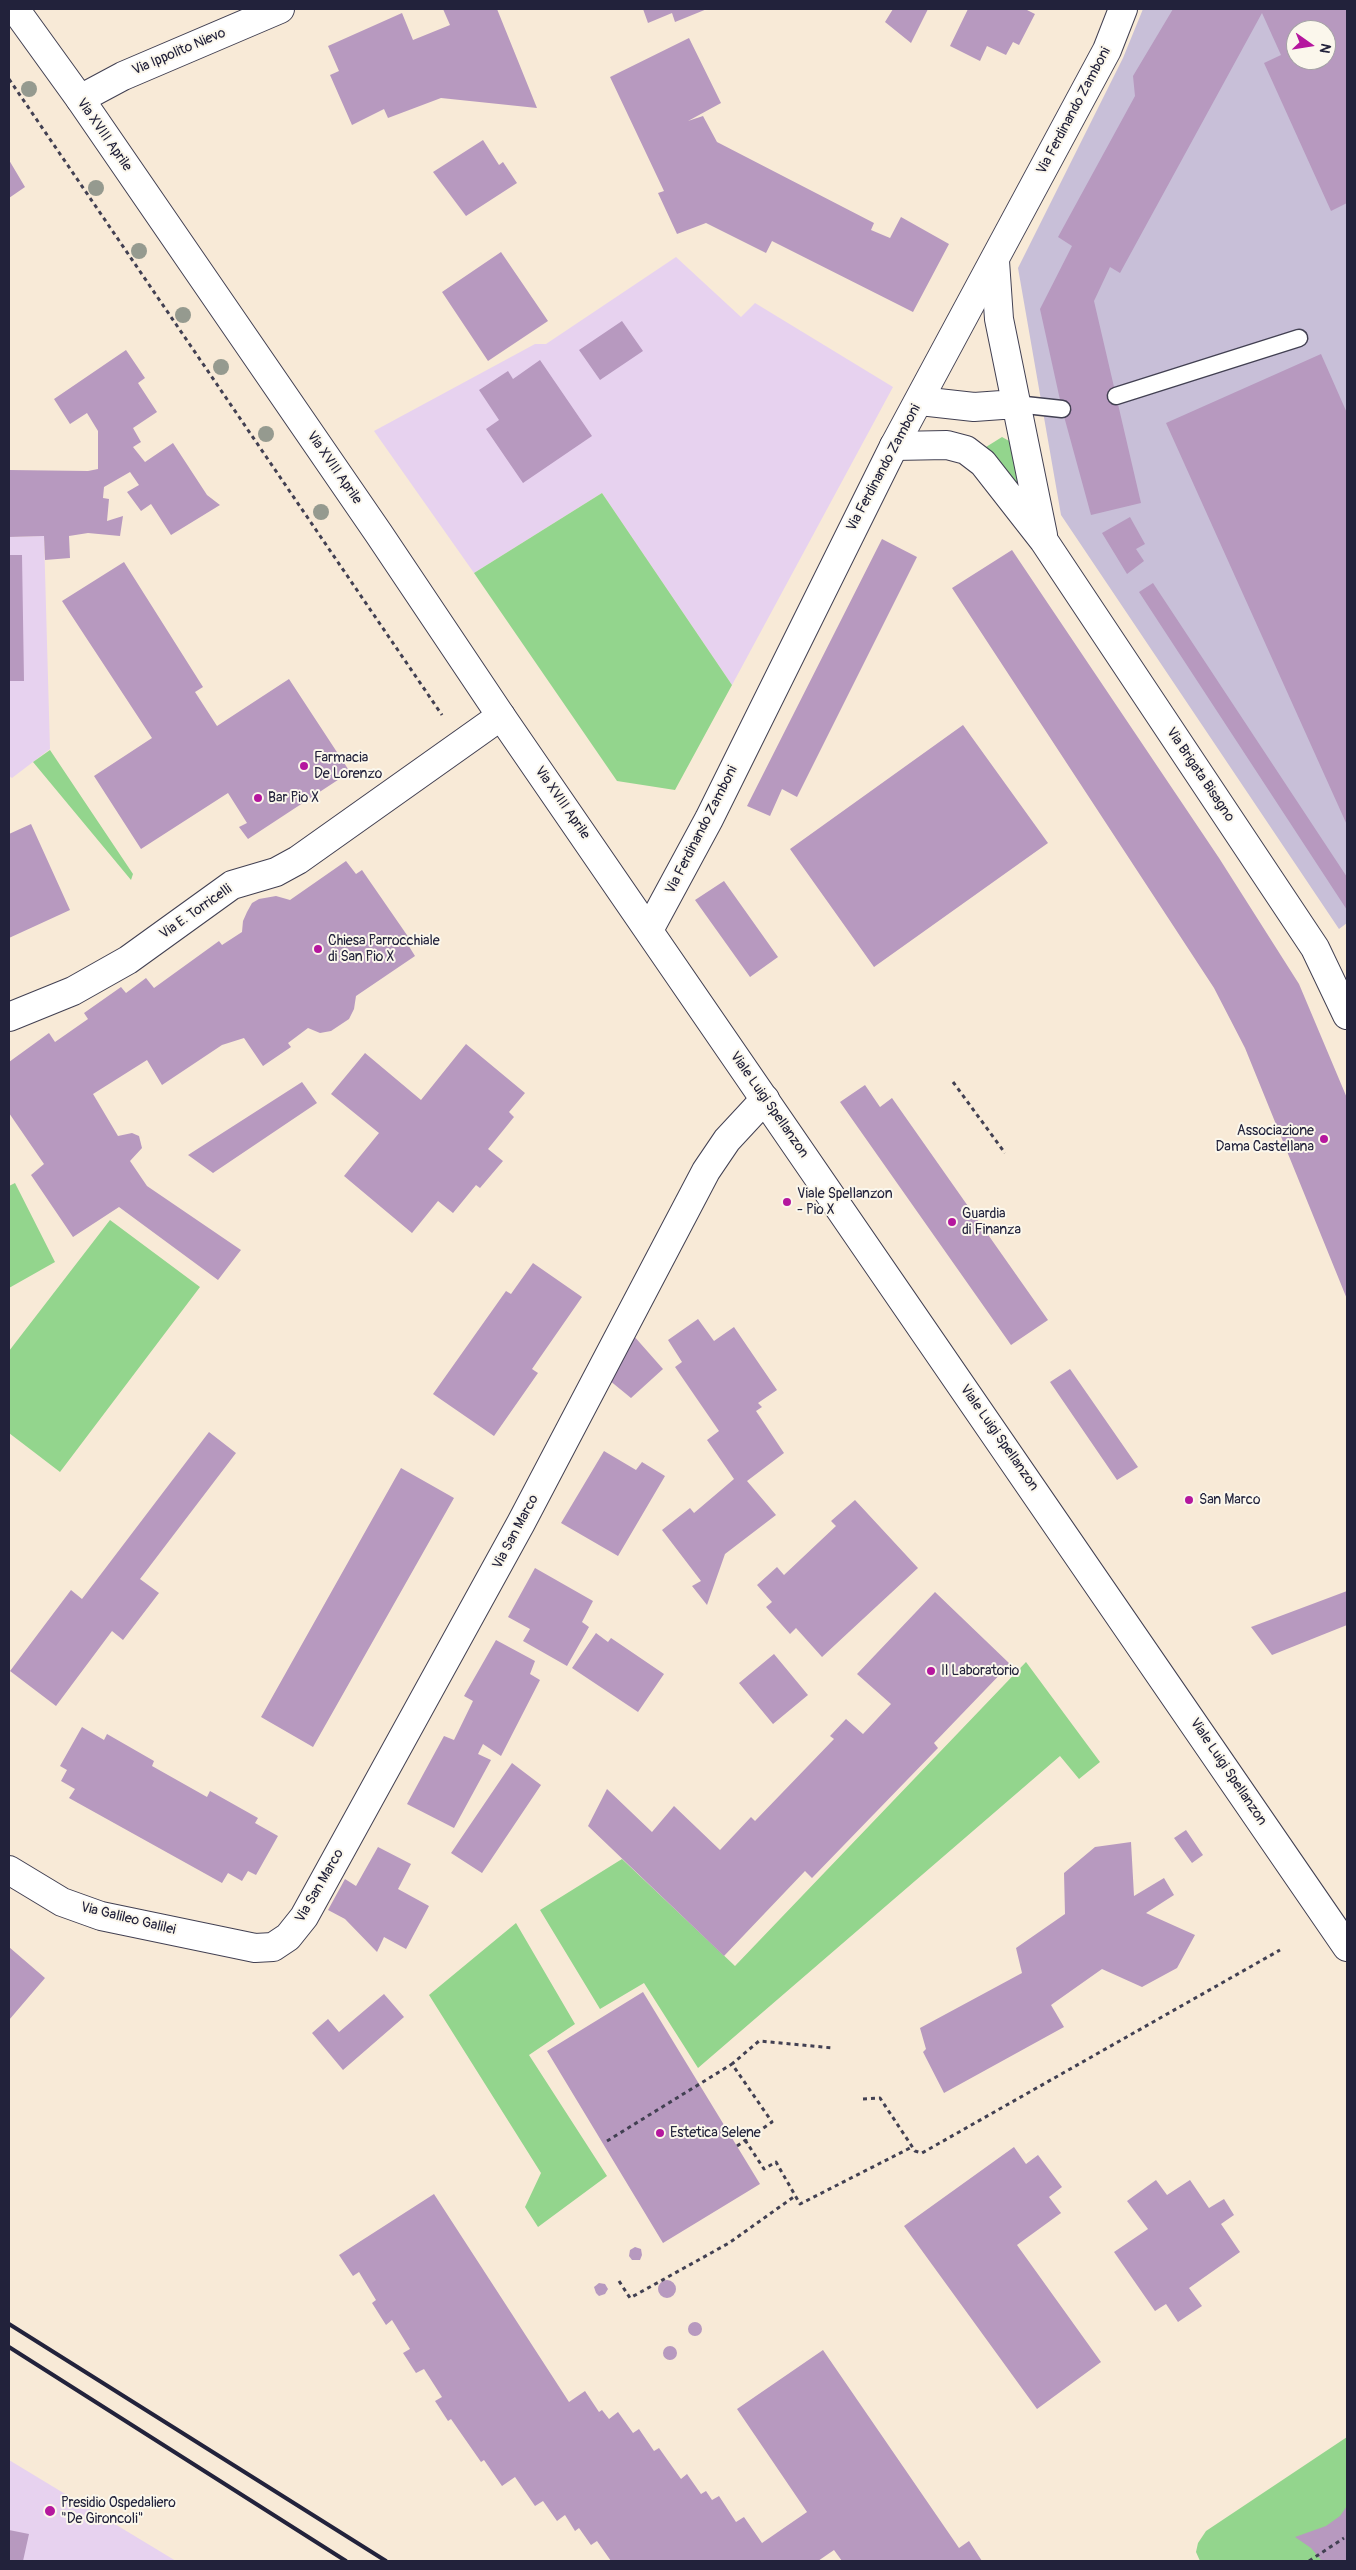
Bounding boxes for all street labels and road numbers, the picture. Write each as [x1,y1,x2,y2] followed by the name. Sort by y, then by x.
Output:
[130,25,228,79] street label: Via Ippolito Nievo
[1033,45,1115,177] street label: Via Ferdinando Zamboni
[73,95,135,175] street label: Via XVIII Aprile
[843,402,925,534] street label: Via Ferdinando Zamboni
[303,428,365,508] street label: Via XVIII Aprile
[1162,725,1238,825] street label: Via Brigata Bisagno
[531,763,593,843] street label: Via XVIII Aprile
[662,763,742,897] street label: Via Ferdinando Zamboni
[157,881,235,943] street label: Via E. Torricelli
[726,1049,812,1161] street label: Viale Luigi Spellanzon
[956,1382,1042,1494] street label: Viale Luigi Spellanzon
[489,1492,543,1572] street label: Via San Marco
[1186,1715,1270,1829] street label: Viale Luigi Spellanzon
[292,1846,348,1926] street label: Via San Marco
[79,1899,177,1939] street label: Via Galileo Galilei

